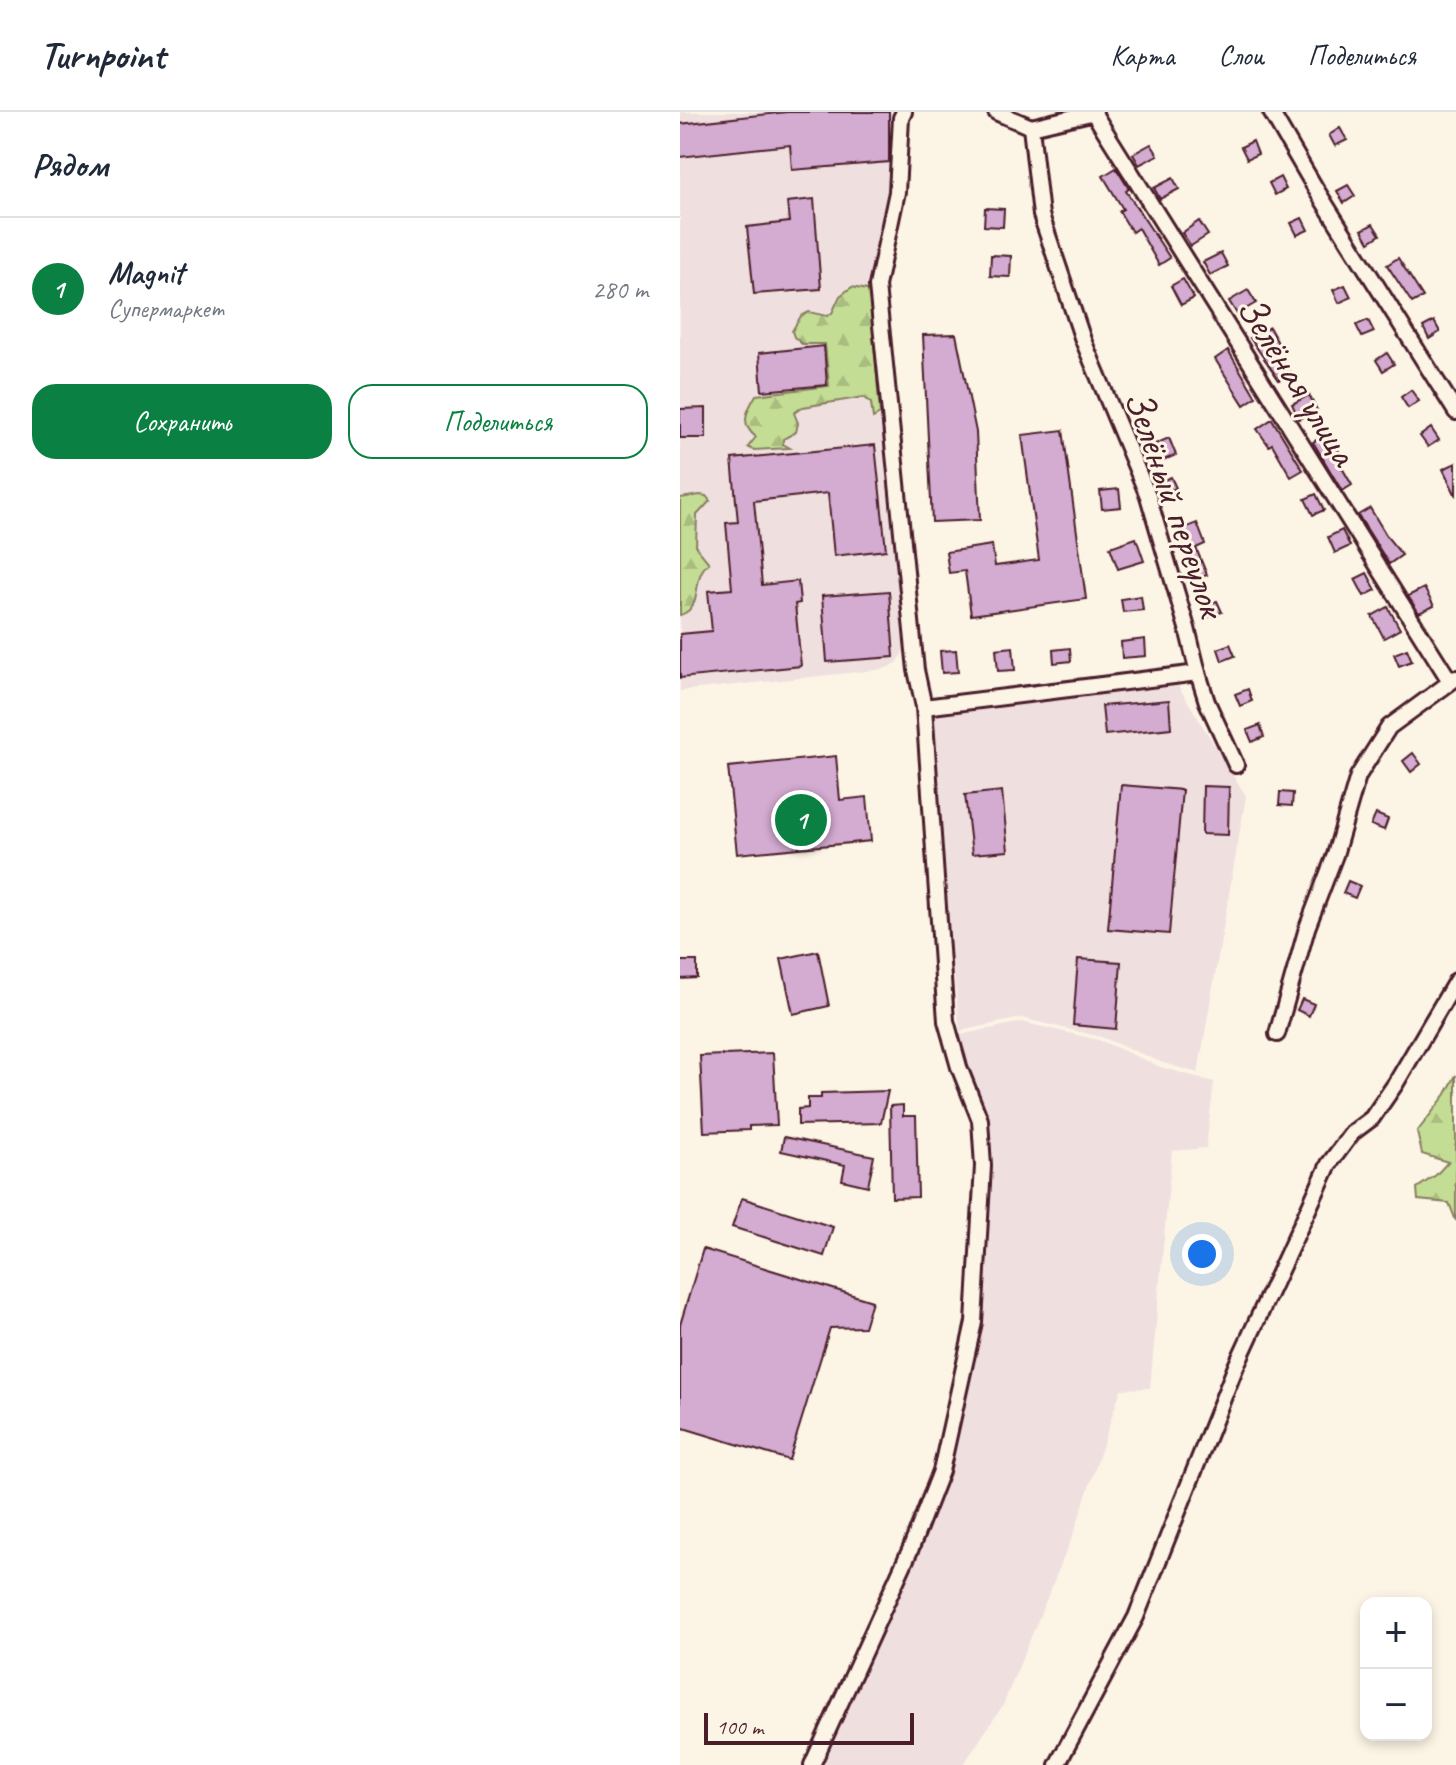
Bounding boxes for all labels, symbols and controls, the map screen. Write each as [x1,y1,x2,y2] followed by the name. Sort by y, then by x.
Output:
[40,32,165,79] text: Turnpoint
[1111,38,1175,73] text: Карта
[1219,38,1264,73] text: Слои
[1308,38,1416,73] text: Поделиться
[32,143,108,186] text: Рядом
[108,254,184,292] text: Magnit
[52,273,64,306] text: 1
[592,273,648,306] text: 280 m
[1226,287,1370,477] street label: Зелёная улица
[108,292,224,325] text: Супермаркет
[1113,383,1238,626] street label: Зелёный переулок
[32,384,332,459] button: Сохранить
[348,384,648,459] button: Поделиться
[775,790,827,850] pin: 1
[1182,1234,1222,1274] your location
[1360,1597,1432,1741] map controls
[1360,1597,1432,1669] button: +
[1360,1669,1432,1741] button: −
[704,1709,914,1745] scale bar
[716,1713,763,1741] text: 100 m

